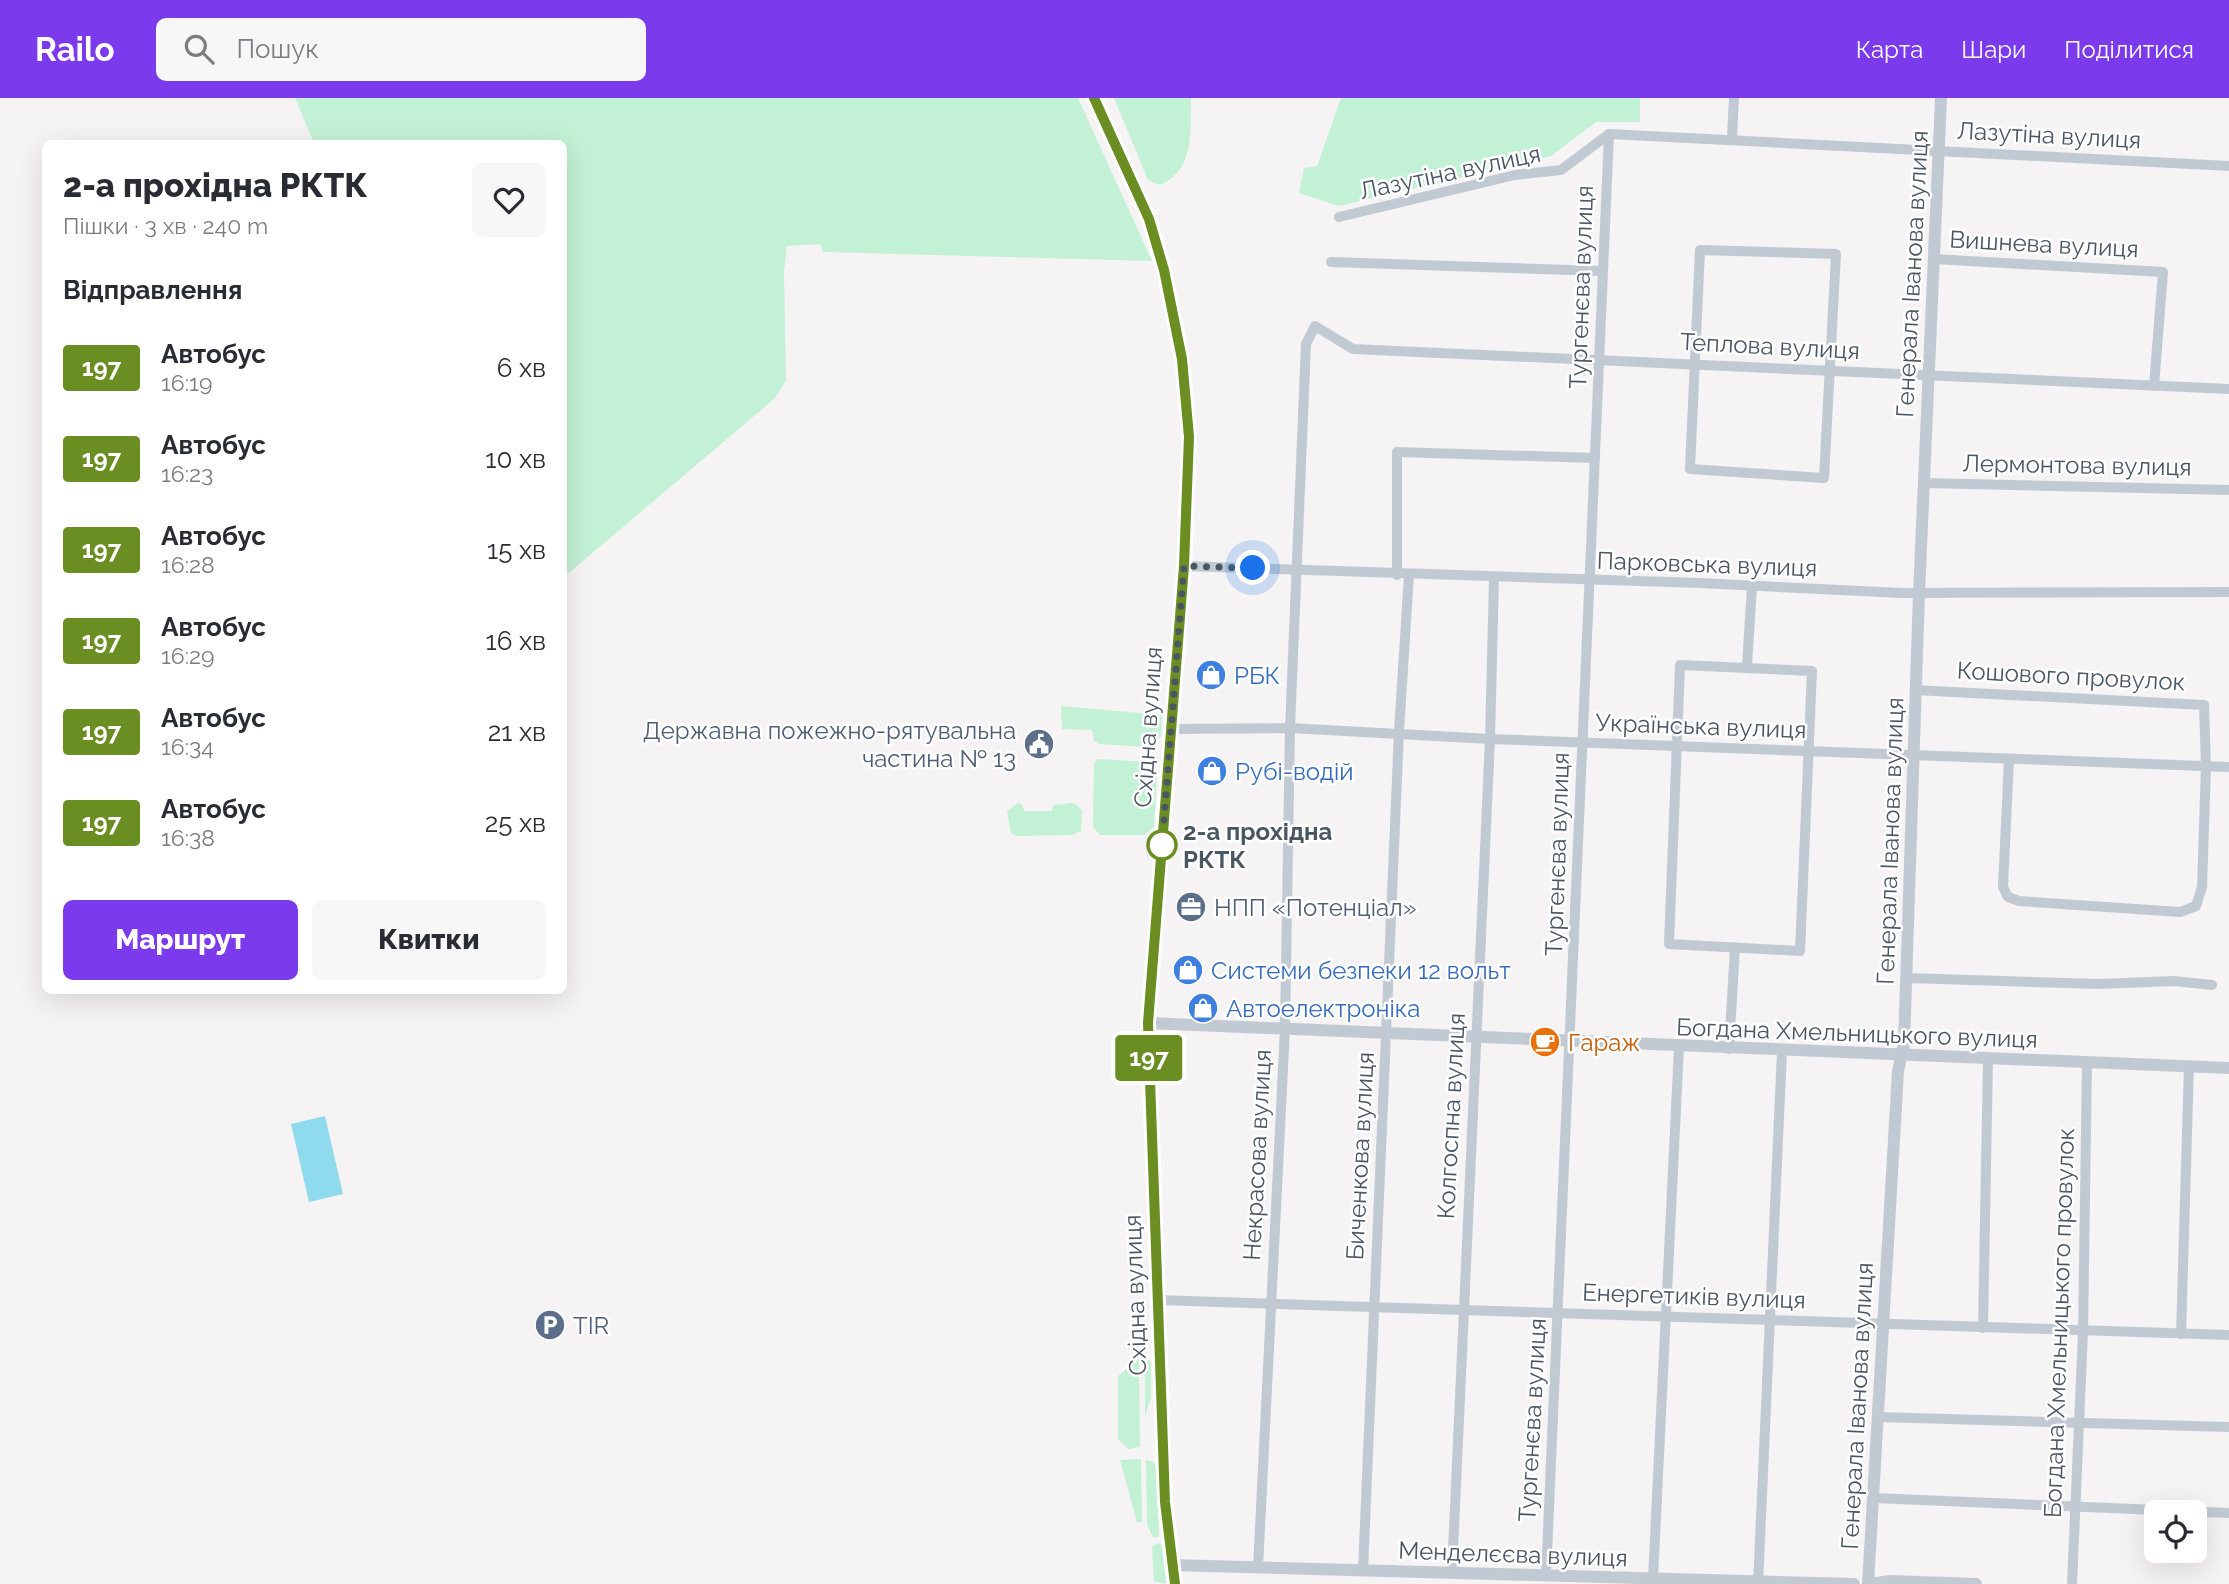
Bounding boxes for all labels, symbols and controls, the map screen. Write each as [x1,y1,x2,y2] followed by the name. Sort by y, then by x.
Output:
[156,18,646,81] search box
[35,30,114,69] text: Railo
[180,30,218,68] icon: search
[236,34,319,64] text: Пошук
[1856,35,1923,64] text: Карта
[1961,35,2026,64] text: Шари
[2064,35,2194,64] text: Поділитися
[1956,116,2142,154] street label: Лазутіна вулиця
[1890,130,1934,418] street label: Генерала Іванова вулиця
[1357,139,1543,205] street label: Лазутіна вулиця
[472,163,546,237] button: heart
[63,166,368,205] text: 2-а прохідна РКТК
[1563,185,1599,389] street label: Тургенєва вулиця
[63,212,268,239] text: Пішки · 3 хв · 240 m
[1949,225,2139,263] street label: Вишнева вулиця
[63,275,242,305] text: Відправлення
[1679,327,1861,365] street label: Теплова вулиця
[161,339,266,369] text: Автобус
[82,353,121,382] text: 197
[497,353,546,383] text: 6 хв
[161,369,212,396] text: 16:19
[161,430,266,460] text: Автобус
[82,444,121,473] text: 197
[485,444,546,474] text: 10 хв
[1962,449,2192,481] street label: Лермонтова вулиця
[161,460,213,487] text: 16:23
[161,521,266,551] text: Автобус
[82,535,121,564] text: 197
[487,535,546,565] text: 15 хв
[1596,546,1818,582] street label: Парковська вулиця
[1235,550,1270,585] your location
[161,551,215,578] text: 16:28
[161,612,266,642] text: Автобус
[82,626,121,655] text: 197
[486,626,546,656] text: 16 хв
[161,642,215,669] text: 16:29
[1128,646,1168,808] street label: Східна вулиця
[1956,656,2186,696] street label: Кошового провулок
[1194,658,1228,692] shop icon: РБК
[1234,661,1280,690] place label: РБК
[1870,697,1910,985] street label: Генерала Іванова вулиця
[161,703,266,733] text: Автобус
[1595,708,1807,744] street label: Українська вулиця
[643,716,1016,773] place label: Державна пожежно-рятувальна частина № 13
[82,717,121,746] text: 197
[488,717,546,747] text: 21 хв
[1022,727,1056,761] public building icon: Державна пожежно-рятувальна частина № 13
[161,733,214,760] text: 16:34
[1539,752,1575,956] street label: Тургенєва вулиця
[1195,754,1229,788] shop icon: Рубі-водій
[1235,757,1353,786] place label: Рубі-водій
[161,794,266,824] text: Автобус
[82,808,121,837] text: 197
[485,808,546,838] text: 25 хв
[1183,817,1333,874] place label: 2-а прохідна РКТК
[161,824,215,851] text: 16:38
[1147,830,1177,860] marker: 2-а прохідна РКТК
[1174,890,1208,924] office icon: НПП «Потенціал»
[1214,893,1416,922] place label: НПП «Потенціал»
[63,900,298,980] button: Маршрут
[312,900,546,980] button: Квитки
[1171,953,1205,987] shop icon: Системи безпеки 12 вольт
[1211,956,1511,985] place label: Системи безпеки 12 вольт
[1186,991,1220,1025] shop icon: Автоелектроніка
[1226,994,1420,1023] place label: Автоелектроніка
[1431,1012,1471,1220] street label: Колгоспна вулиця
[1676,1012,2038,1054] street label: Богдана Хмельницького вулиця
[1528,1025,1562,1059] cafe icon: Гараж
[1568,1028,1640,1057] place label: Гараж
[1109,1035,1189,1081] line badge: 197
[1129,1043,1169,1072] text: 197
[1237,1049,1277,1261] street label: Некрасова вулиця
[1340,1051,1380,1261] street label: Биченкова вулиця
[2038,1127,2080,1519] street label: Богдана Хмельницького провулок
[1118,1214,1152,1376] street label: Східна вулиця
[1835,1262,1879,1550] street label: Генерала Іванова вулиця
[1582,1278,1806,1314] street label: Енергетиків вулиця
[533,1308,567,1342] parking icon: TIR
[573,1311,609,1340] place label: TIR
[1512,1317,1552,1523] street label: Тургенєва вулиця
[2144,1500,2207,1563] map controls
[2144,1500,2207,1563] button: locate
[1398,1536,1628,1572] street label: Менделєєва вулиця

